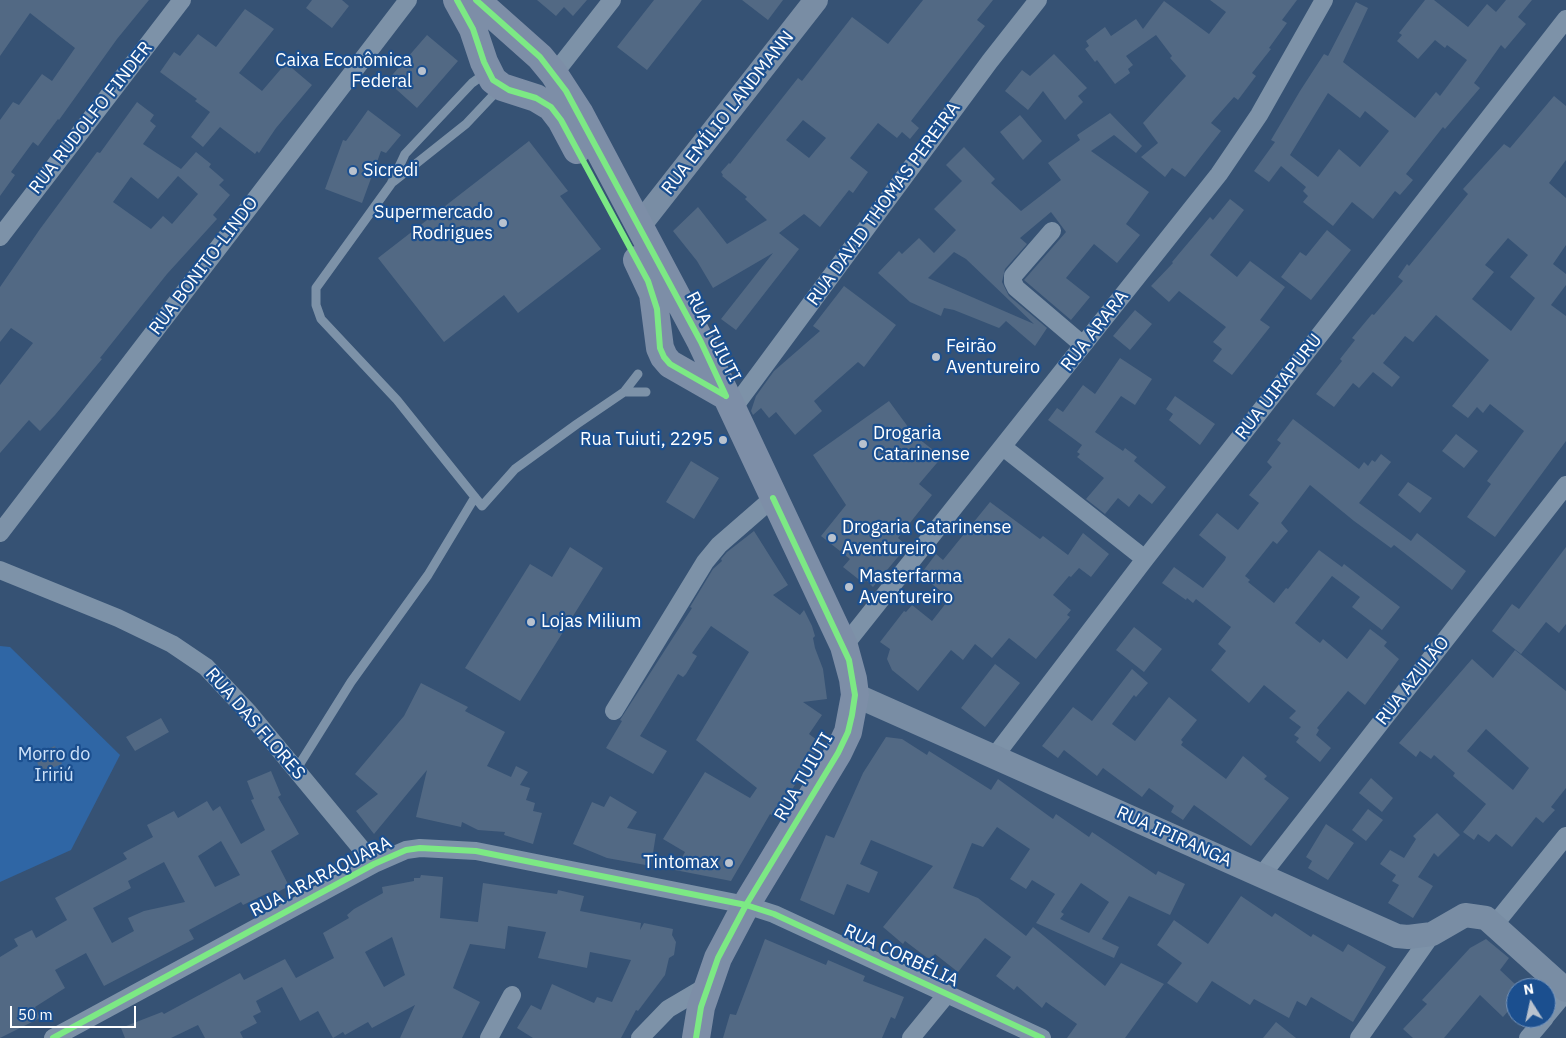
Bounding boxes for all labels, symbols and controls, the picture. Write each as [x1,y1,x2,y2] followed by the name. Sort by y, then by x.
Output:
[657,27,799,199] street label: RUA EMÍLIO LANDMANN
[25,38,157,198] street label: RUA RUDOLFO FINDER
[275,50,412,92] place label: Caixa Econômica Federal
[416,65,428,77] marker: Caixa Econômica Federal
[803,98,965,310] street label: RUA DAVID THOMAS PEREIRA
[363,160,418,182] place label: Sicredi
[347,165,359,177] marker: Sicredi
[145,193,263,339] street label: RUA BONITO-LINDO
[374,202,493,244] place label: Supermercado Rodrigues
[497,217,509,229] marker: Supermercado Rodrigues
[1057,286,1133,376] street label: RUA ARARA
[681,288,745,386] street label: RUA TUIUTI
[1231,330,1327,444] street label: RUA UIRAPURU
[946,336,1040,378] place label: Feirão Aventureiro
[930,351,942,363] marker: Feirão Aventureiro
[873,423,970,466] place label: Drogaria Catarinense
[580,429,713,451] place label: Rua Tuiuti, 2295
[717,434,729,446] marker: Rua Tuiuti, 2295
[857,438,869,450] marker: Drogaria Catarinense
[842,517,1012,560] place label: Drogaria Catarinense Aventureiro
[826,532,838,544] marker: Drogaria Catarinense Aventureiro
[859,566,962,608] place label: Masterfarma Aventureiro
[843,581,855,593] marker: Masterfarma Aventureiro
[541,611,641,633] place label: Lojas Milium
[525,616,537,628] marker: Lojas Milium
[1372,632,1454,730] street label: RUA AZULÃO
[201,664,309,784] street label: RUA DAS FLORES
[770,729,838,825] street label: RUA TUIUTI
[18,744,90,786] park label: Morro do Iririú
[1113,802,1235,872] street label: RUA IPIRANGA
[247,832,395,922] street label: RUA ARARAQUARA
[643,852,719,874] place label: Tintomax
[723,857,735,869] marker: Tintomax
[840,920,962,992] street label: RUA CORBÉLIA
[1506,978,1556,1028] north arrow
[1522,979,1535,999] text: N
[12,996,139,1028] scale bar
[18,1005,53,1024] text: 50 m

